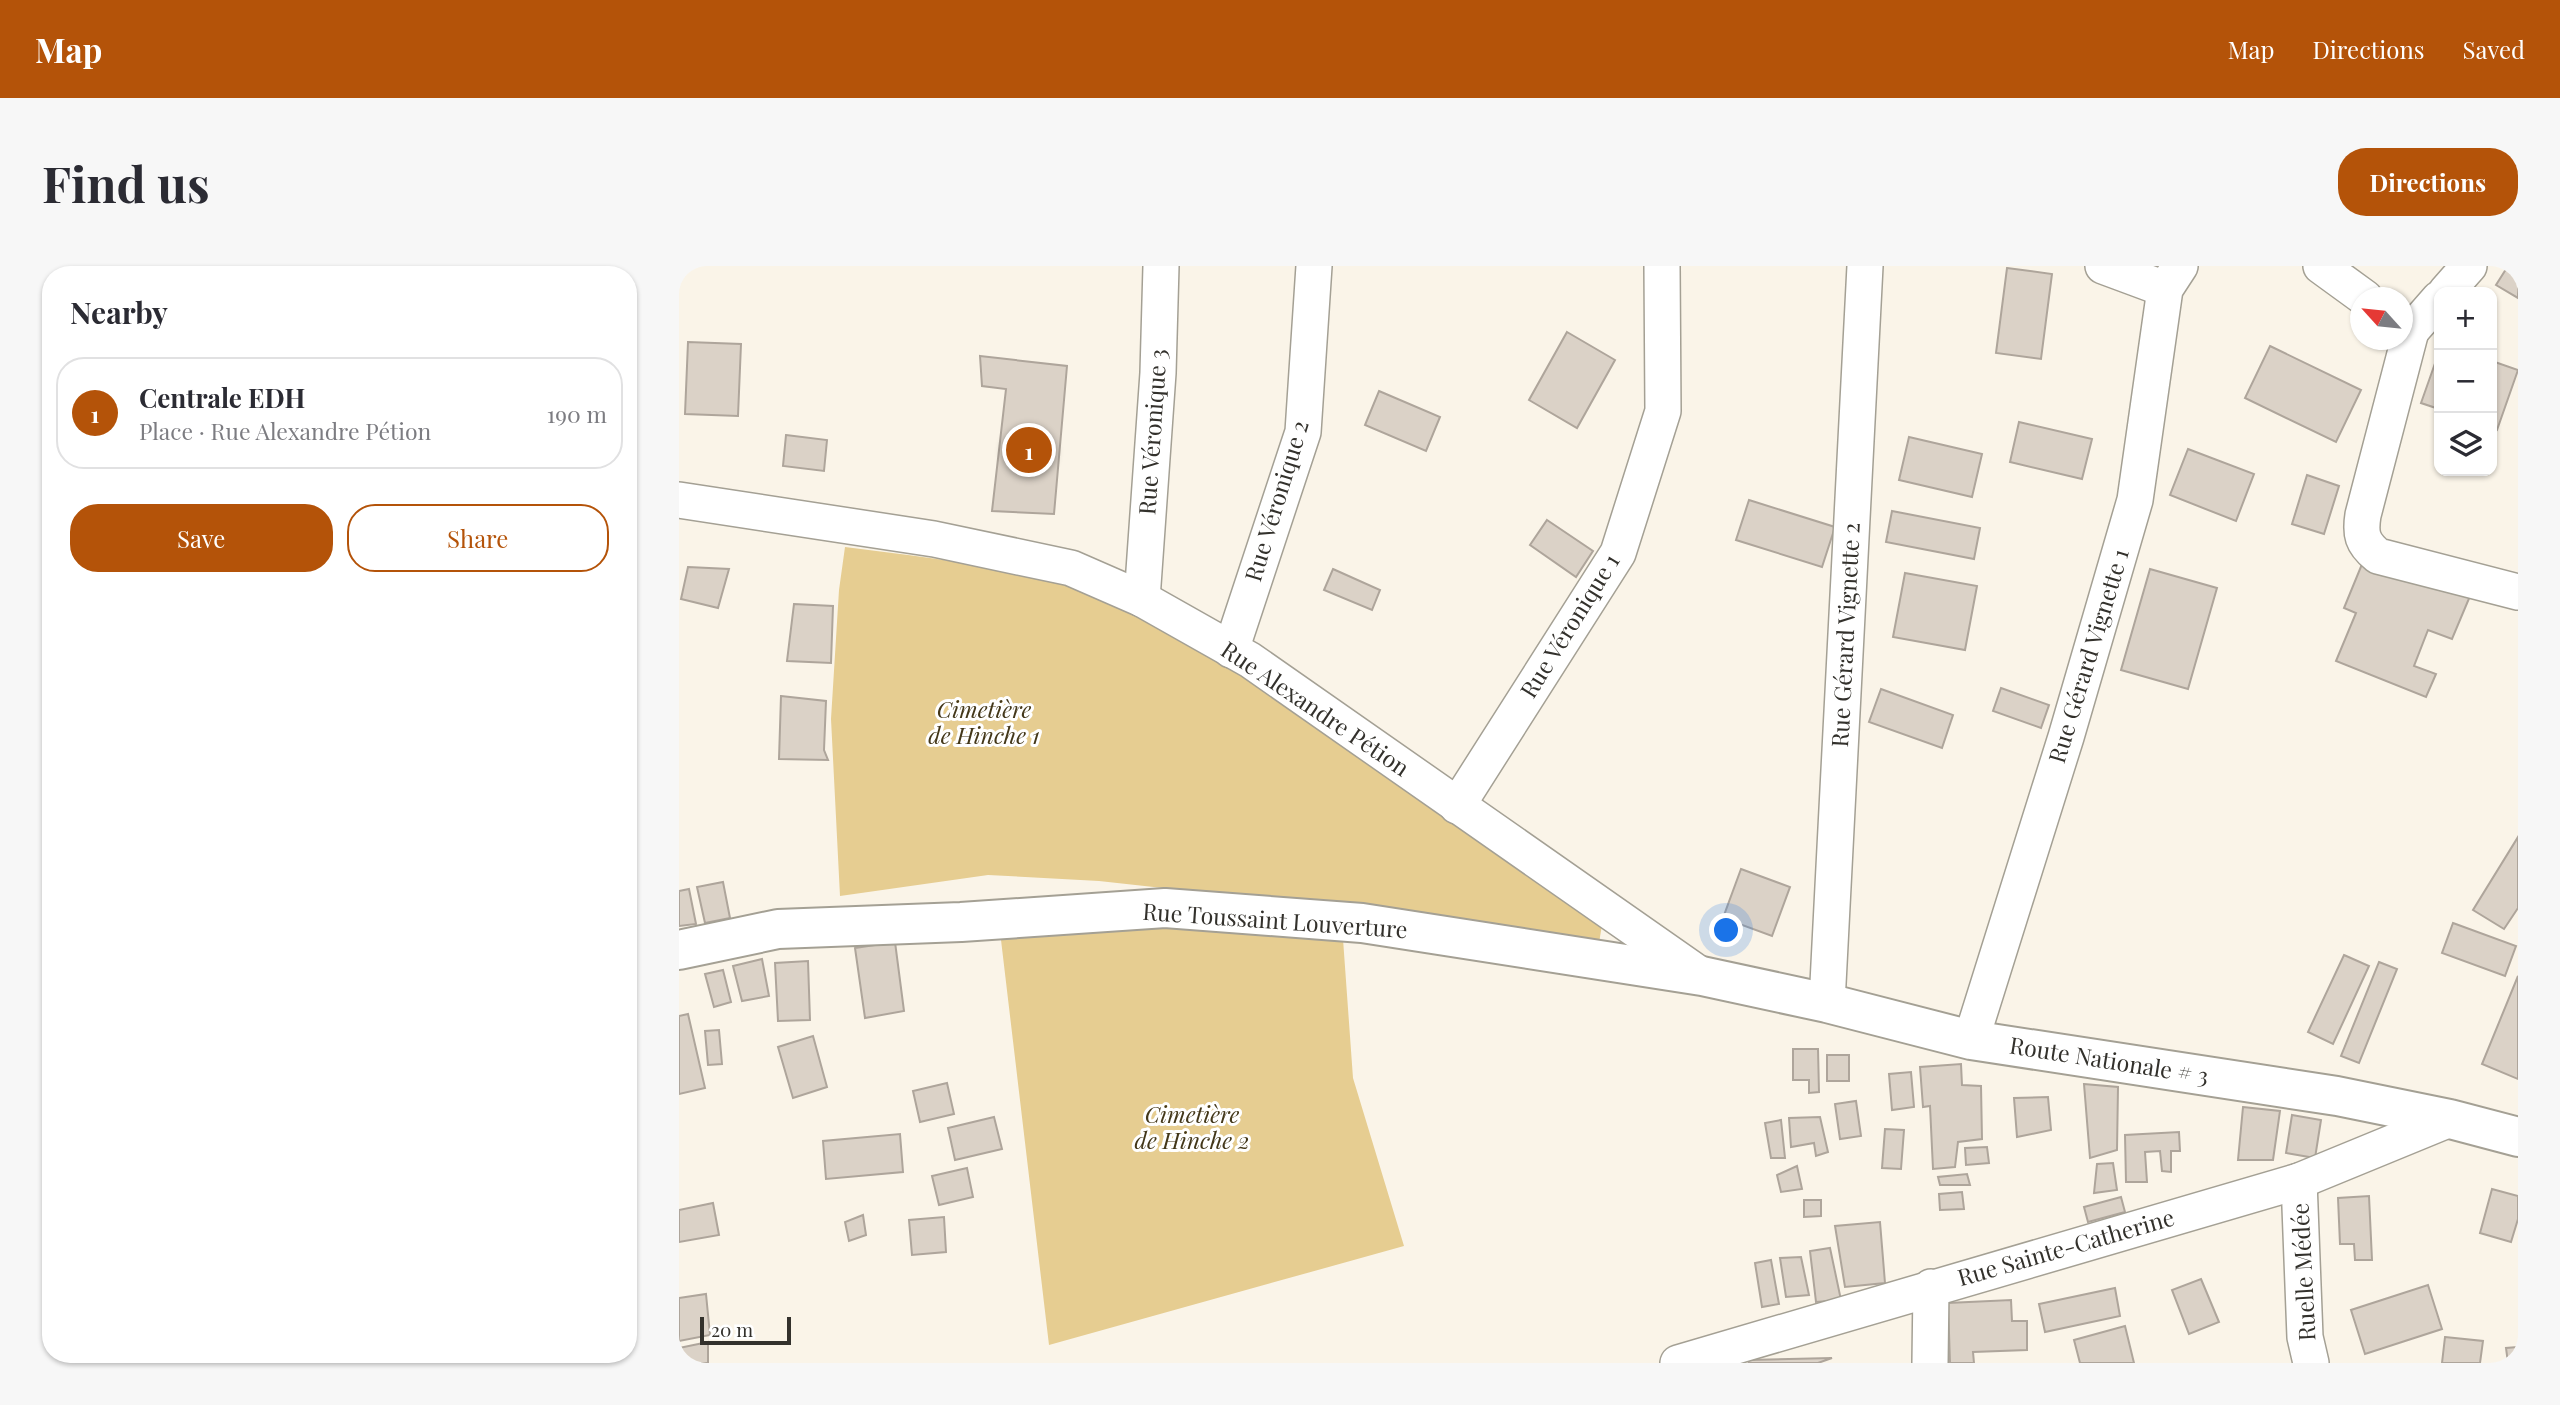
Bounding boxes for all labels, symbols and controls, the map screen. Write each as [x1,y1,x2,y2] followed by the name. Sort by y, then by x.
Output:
[35,27,102,71] text: Map
[2228,33,2274,65] text: Map
[2312,33,2425,65] text: Directions
[2463,33,2525,65] text: Saved
[2338,148,2518,216] button: Directions
[42,150,210,215] text: Find us
[2350,287,2413,350] north arrow
[2434,287,2497,476] map controls
[2434,287,2497,350] button: +
[70,292,168,332] text: Nearby
[1130,348,1173,516] street label: Rue Véronique 3
[2434,350,2497,413] button: −
[139,380,305,415] text: Centrale EDH
[91,398,99,429] text: 1
[547,398,607,429] text: 190 m
[2434,413,2497,476] button: layers
[139,415,431,446] text: Place · Rue Alexandre Pétion
[1236,416,1315,585] street label: Rue Véronique 2
[1006,424,1052,476] pin: 1
[70,504,333,572] button: Save
[347,504,609,572] button: Share
[1823,522,1866,748] street label: Rue Gérard Vignette 2
[2040,544,2135,767] street label: Rue Gérard Vignette 1
[1512,547,1626,703] street label: Rue Véronique 1
[1216,633,1416,782] street label: Rue Alexandre Pétion
[928,693,1040,750] park label: Cimetière de Hinche 1
[1142,895,1409,944] street label: Rue Toussaint Louverture
[1709,913,1743,947] your location
[2008,1029,2211,1091] street label: Route Nationale # 3
[1134,1098,1250,1155] park label: Cimetière de Hinche 2
[1954,1201,2178,1292] street label: Rue Sainte-Catherine
[2283,1202,2322,1342] street label: Ruelle Médée
[700,1314,791,1346] scale bar
[711,1316,753,1342] text: 20 m

